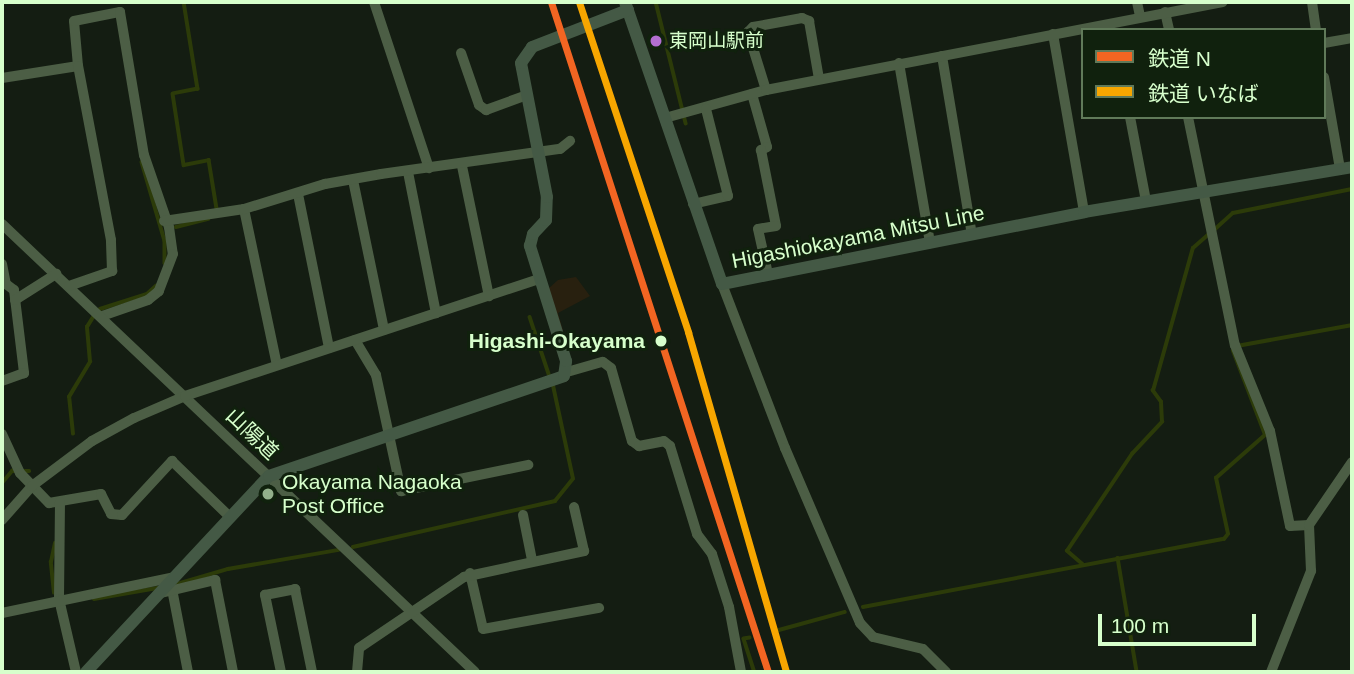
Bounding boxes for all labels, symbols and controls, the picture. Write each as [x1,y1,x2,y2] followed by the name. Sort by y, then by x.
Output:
[1081,28,1326,119] legend
[669,30,764,52] place label: 東岡山駅前
[649,34,663,48] marker: 東岡山駅前
[1148,47,1211,70] text: 鉄道 N
[1148,82,1259,105] text: 鉄道 いなば
[730,200,986,274] street label: Higashiokayama Mitsu Line
[469,328,645,354] place label: Higashi-Okayama
[651,331,671,351] marker: Higashi-Okayama
[221,403,283,465] street label: 山陽道
[282,469,462,519] place label: Okayama Nagaoka Post Office
[260,486,276,502] marker: Okayama Nagaoka Post Office
[1102,600,1260,644] scale bar
[1111,614,1169,637] text: 100 m

